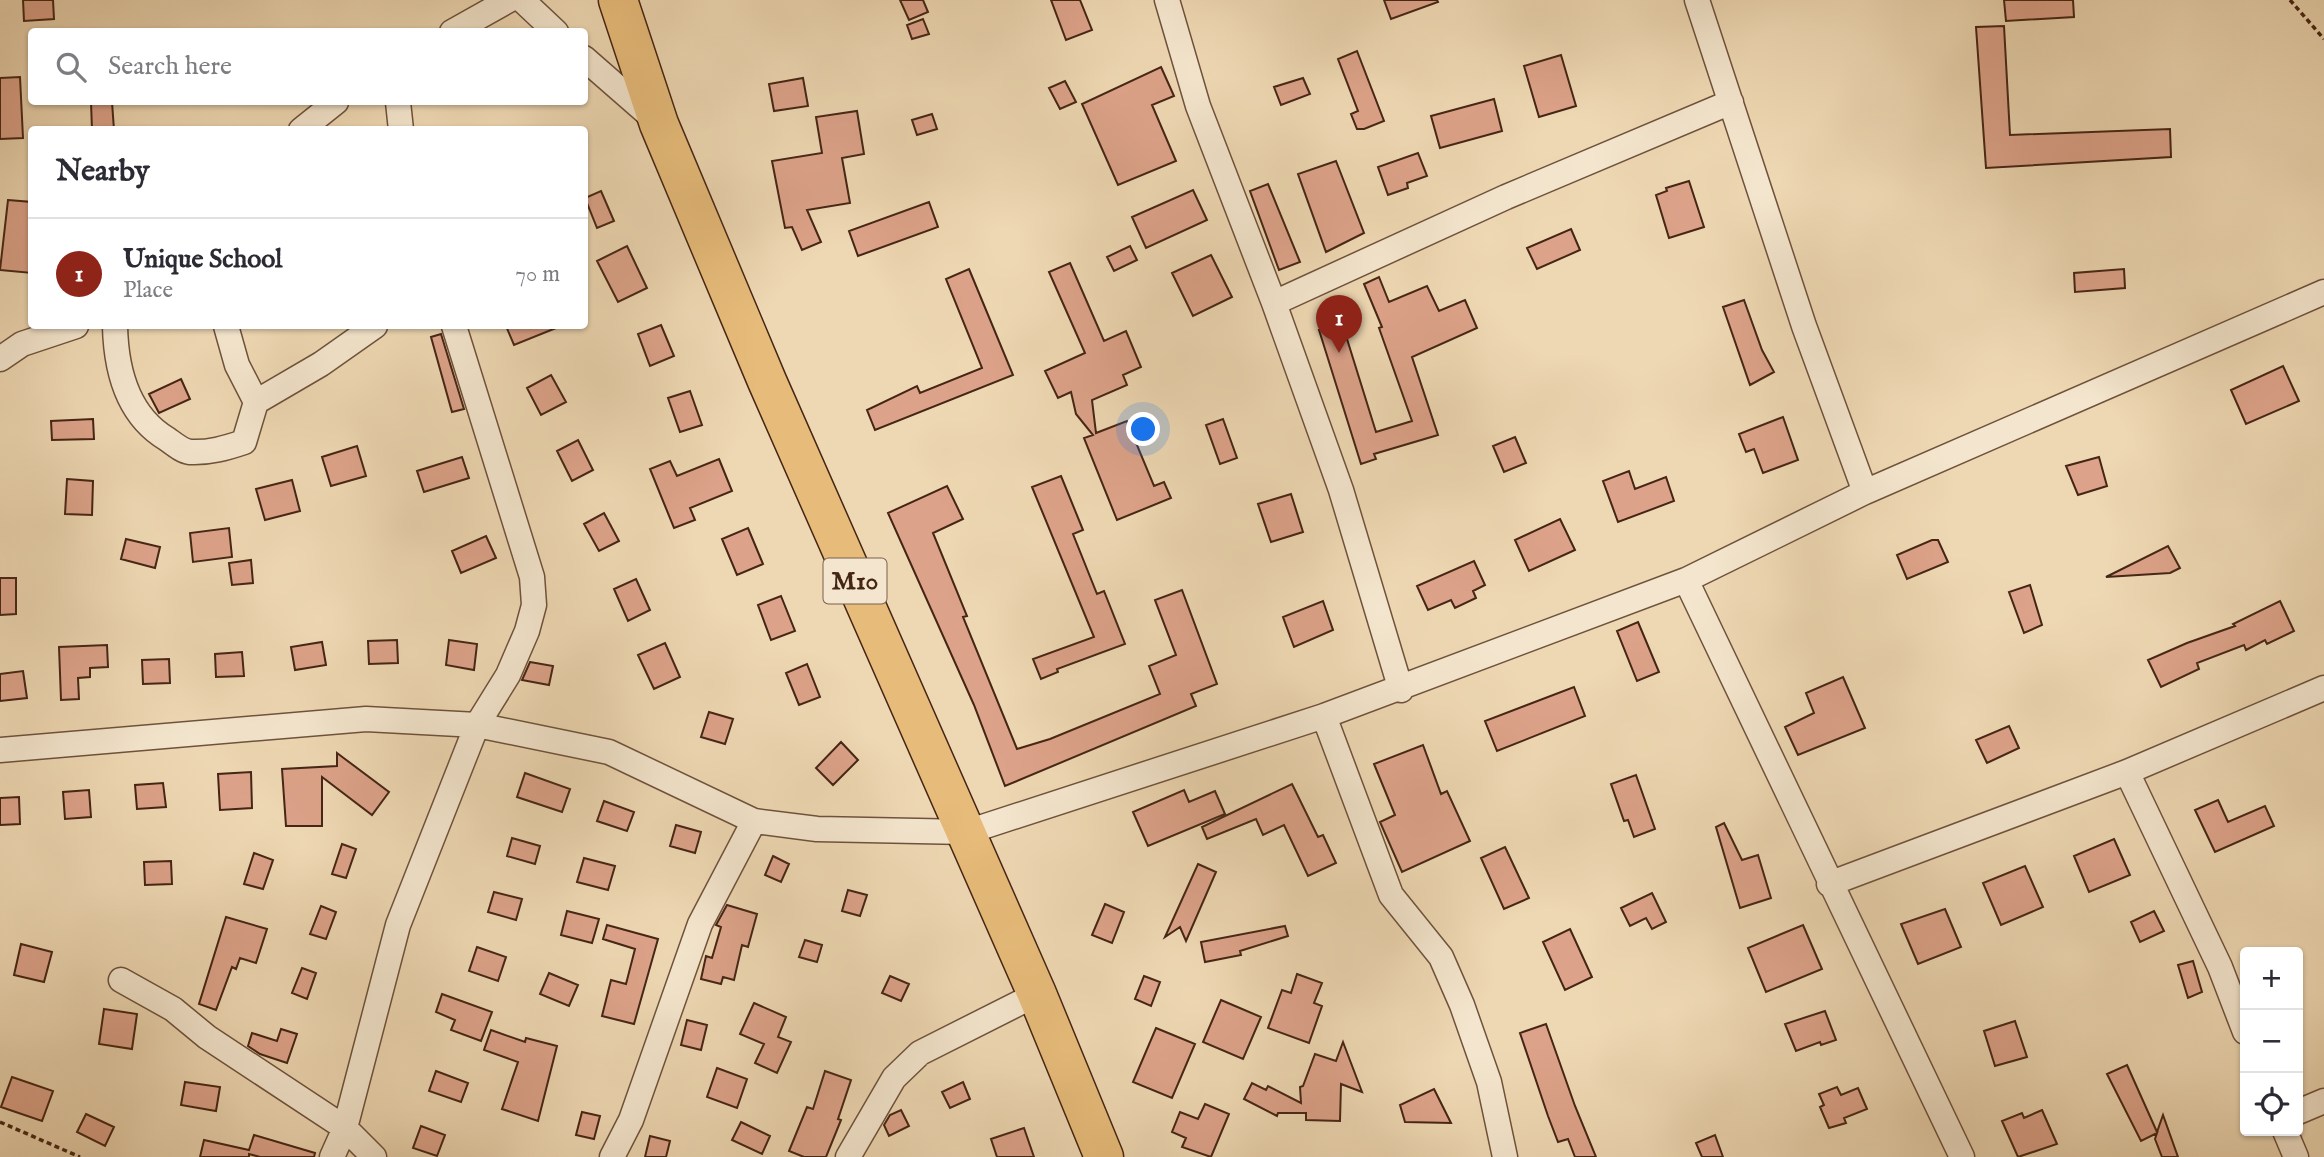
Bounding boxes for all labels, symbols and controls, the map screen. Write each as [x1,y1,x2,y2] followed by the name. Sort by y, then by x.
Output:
[28,28,588,105] search box
[52,48,90,86] icon: search
[108,50,232,83] text: Search here
[56,153,149,191] text: Nearby
[123,243,282,276] text: Unique School
[75,260,83,289] text: 1
[515,260,560,289] text: 70 m
[123,276,173,305] text: Place
[1316,295,1362,353] pin: 1
[1126,412,1160,446] your location
[824,558,886,604] road number: M10
[2240,947,2303,1136] map controls
[2240,947,2303,1010] button: +
[2240,1010,2303,1073] button: −
[2240,1073,2303,1136] button: locate

